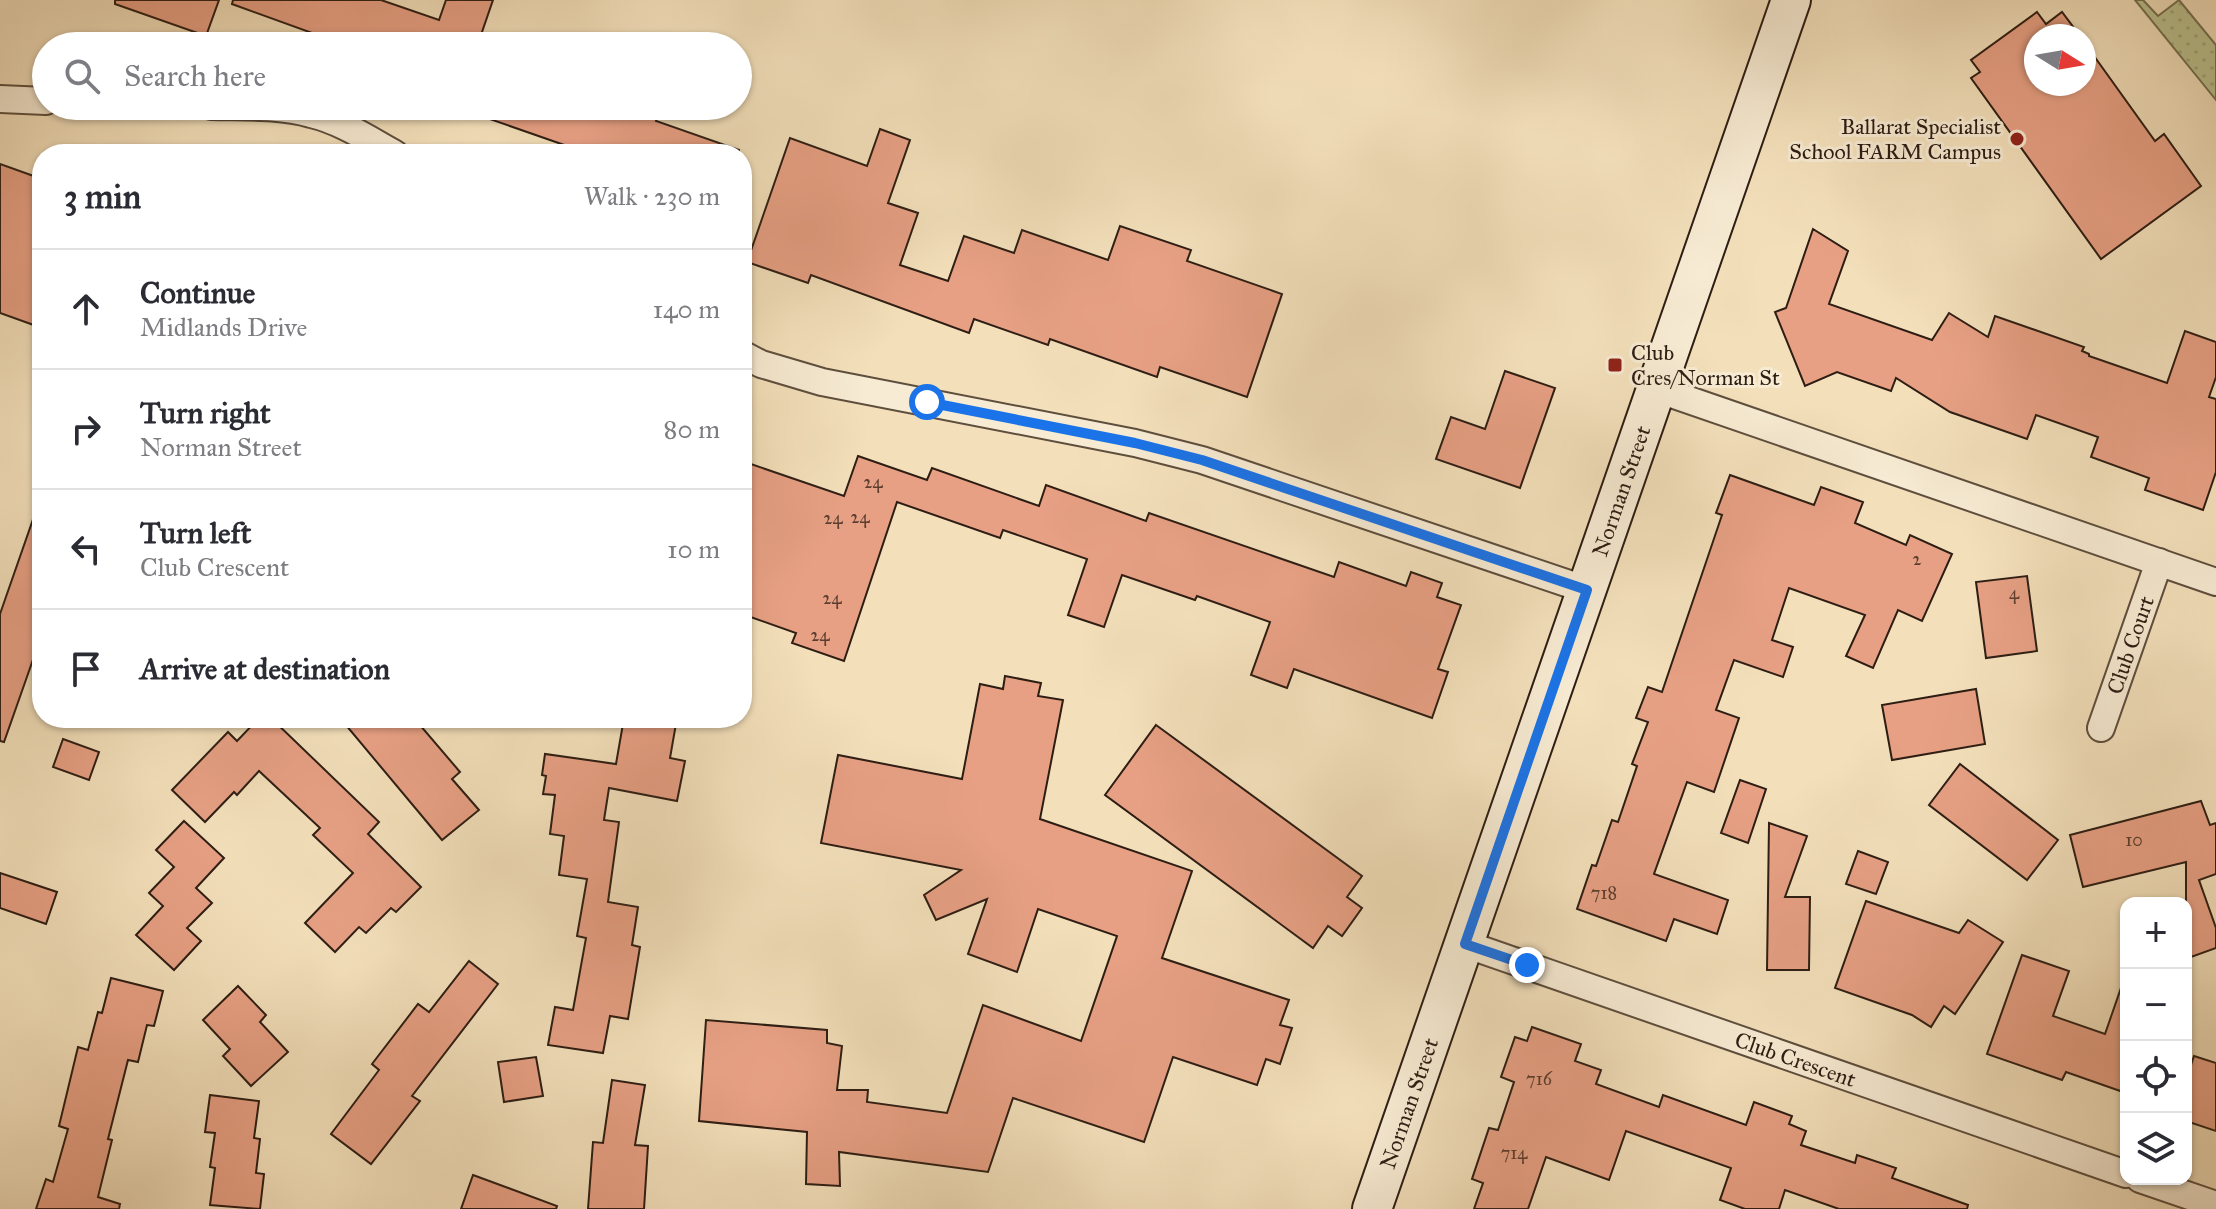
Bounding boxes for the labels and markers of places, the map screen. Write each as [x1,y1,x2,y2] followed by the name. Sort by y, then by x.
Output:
[1789,113,2001,165] place label: Ballarat Specialist School FARM Campus
[2008,130,2026,148] marker: Ballarat Specialist School FARM Campus
[1631,339,1780,391] place label: Club Cres/Norman St
[1606,356,1624,374] marker: Club Cres/Norman St

